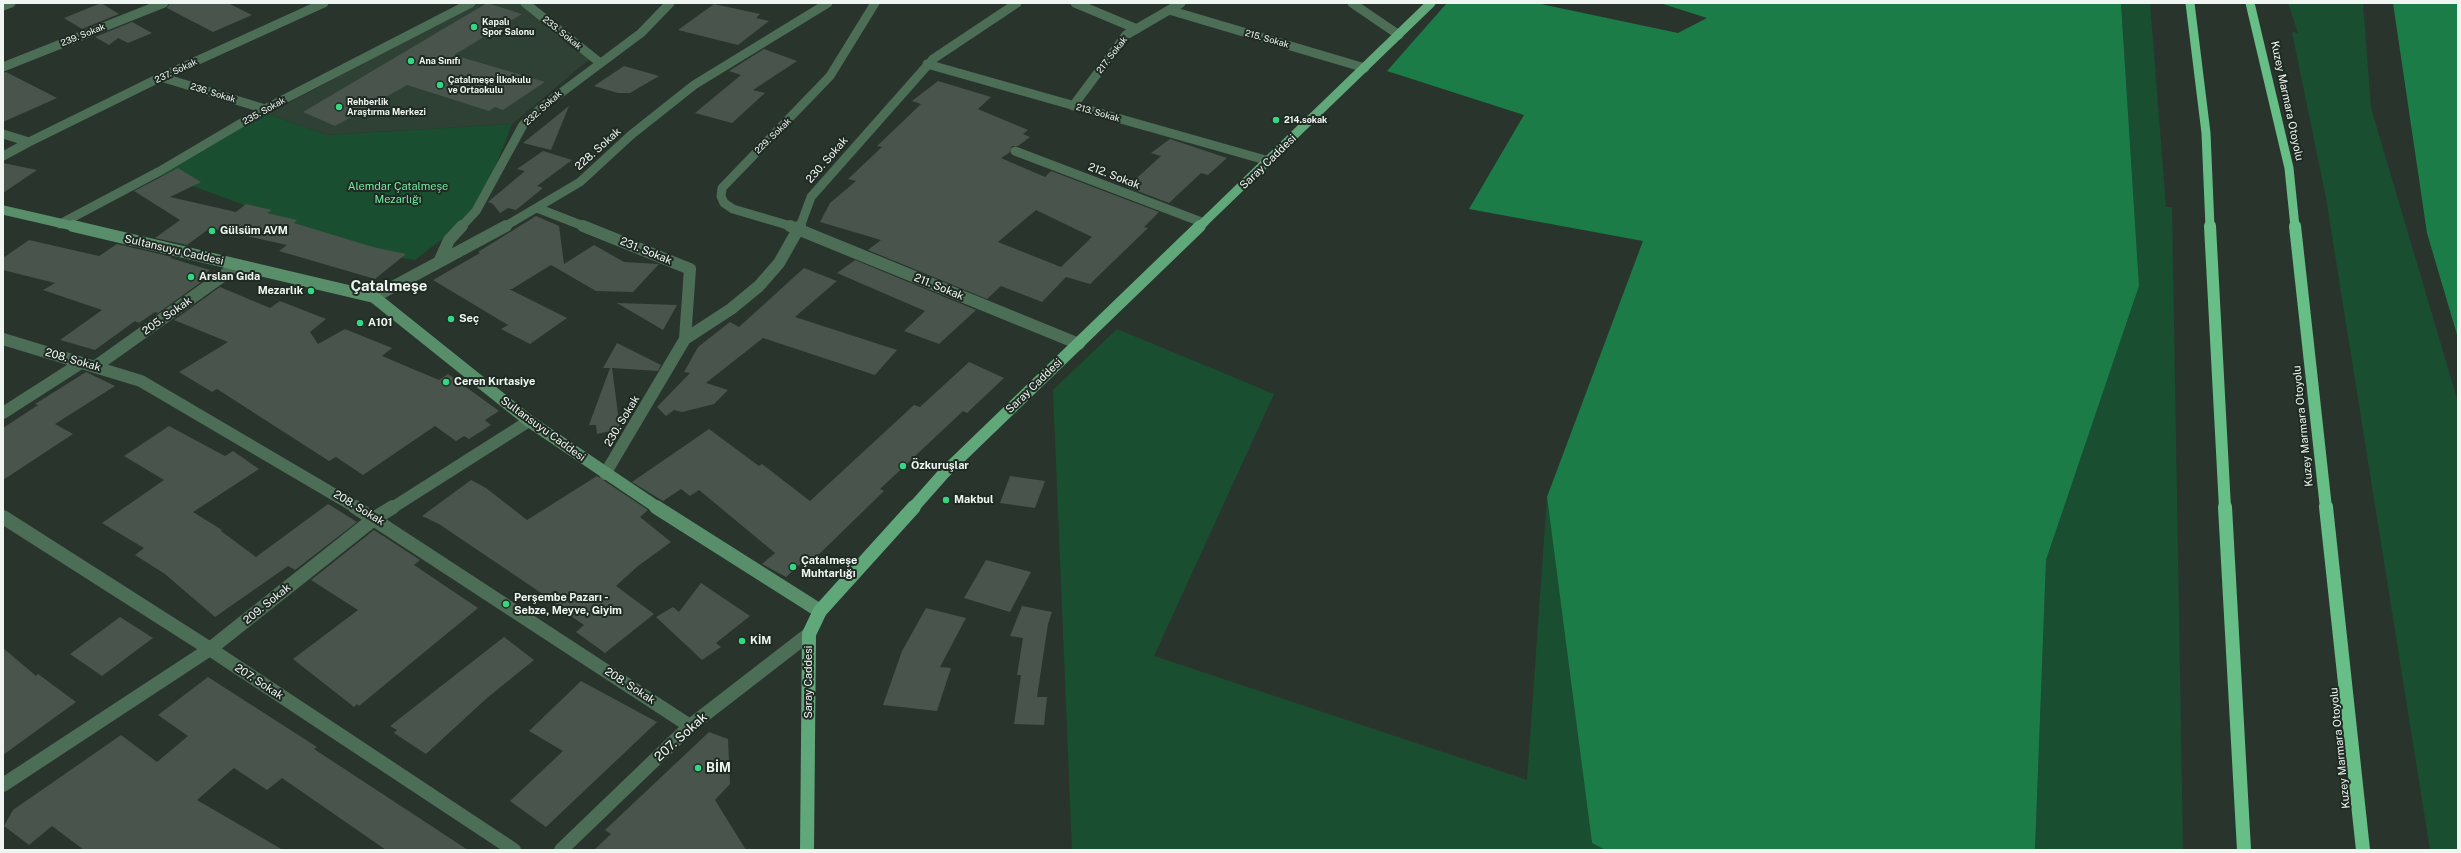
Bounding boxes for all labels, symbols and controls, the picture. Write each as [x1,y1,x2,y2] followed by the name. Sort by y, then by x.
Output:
[540,14,584,52] street label: 233. Sokak
[482,17,534,38] place label: Kapalı Spor Salonu
[59,21,107,49] street label: 239. Sokak
[469,22,479,32] marker: Kapalı Spor Salonu
[1244,28,1290,50] street label: 215. Sokak
[1094,34,1130,76] street label: 217. Sokak
[2268,40,2306,162] street label: Kuzey Marmara Otoyolu
[153,56,199,86] street label: 237. Sokak
[406,56,416,66] marker: Ana Sınıfı
[419,56,460,66] place label: Ana Sınıfı
[448,75,531,96] place label: Çatalmeşe İlkokulu ve Ortaokulu
[435,80,445,90] marker: Çatalmeşe İlkokulu ve Ortaokulu
[189,81,237,105] street label: 236. Sokak
[522,88,564,128] street label: 232. Sokak
[241,95,287,127] street label: 235. Sokak
[347,97,426,118] place label: Rehberlik Araştırma Merkezi
[334,102,344,112] marker: Rehberlik Araştırma Merkezi
[1075,102,1121,124] street label: 213. Sokak
[1271,115,1281,125] marker: 214.sokak
[1284,115,1327,125] place label: 214.sokak
[752,116,794,156] street label: 229. Sokak
[572,125,624,173] street label: 228. Sokak
[1237,132,1299,192] street label: Saray Caddesi
[803,134,851,186] street label: 230. Sokak
[1086,160,1142,192] street label: 212. Sokak
[348,180,448,206] park label: Alemdar Çatalmeşe Mezarlığı
[220,224,288,238] place label: Gülsüm AVM
[207,226,217,236] marker: Gülsüm AVM
[123,232,225,268] street label: Sultansuyu Caddesi
[618,235,674,267] street label: 231. Sokak
[199,270,260,284] place label: Arslan Gıda
[912,271,966,303] street label: 211. Sokak
[186,272,196,282] marker: Arslan Gıda
[351,277,427,295] district label: Çatalmeşe
[258,284,303,298] place label: Mezarlık
[306,286,316,296] marker: Mezarlık
[140,294,194,338] street label: 205. Sokak
[459,312,479,326] place label: Seç
[446,314,456,324] marker: Seç
[368,316,392,330] place label: A101
[355,318,365,328] marker: A101
[44,346,102,374] street label: 208. Sokak
[1003,356,1065,416] street label: Saray Caddesi
[2290,365,2316,487] street label: Kuzey Marmara Otoyolu
[454,375,535,389] place label: Ceren Kırtasiye
[441,377,451,387] marker: Ceren Kırtasiye
[602,393,642,449] street label: 230. Sokak
[498,394,588,464] street label: Sultansuyu Caddesi
[911,459,969,473] place label: Özkuruşlar
[898,461,908,471] marker: Özkuruşlar
[331,488,387,528] street label: 208. Sokak
[954,493,994,507] place label: Makbul
[941,495,951,505] marker: Makbul
[801,554,857,580] place label: Çatalmeşe Muhtarlığı
[788,562,798,572] marker: Çatalmeşe Muhtarlığı
[241,581,293,627] street label: 209. Sokak
[514,591,622,617] place label: Perşembe Pazarı - Sebze, Meyve, Giyim
[501,599,511,609] marker: Perşembe Pazarı - Sebze, Meyve, Giyim
[750,634,771,648] place label: KİM
[737,636,747,646] marker: KİM
[802,645,816,719] street label: Saray Caddesi
[232,661,286,703] street label: 207. Sokak
[602,665,658,707] street label: 208. Sokak
[2327,687,2353,809] street label: Kuzey Marmara Otoyolu
[651,709,711,765] street label: 207. Sokak
[706,760,731,776] place label: BİM
[693,763,703,773] marker: BİM

